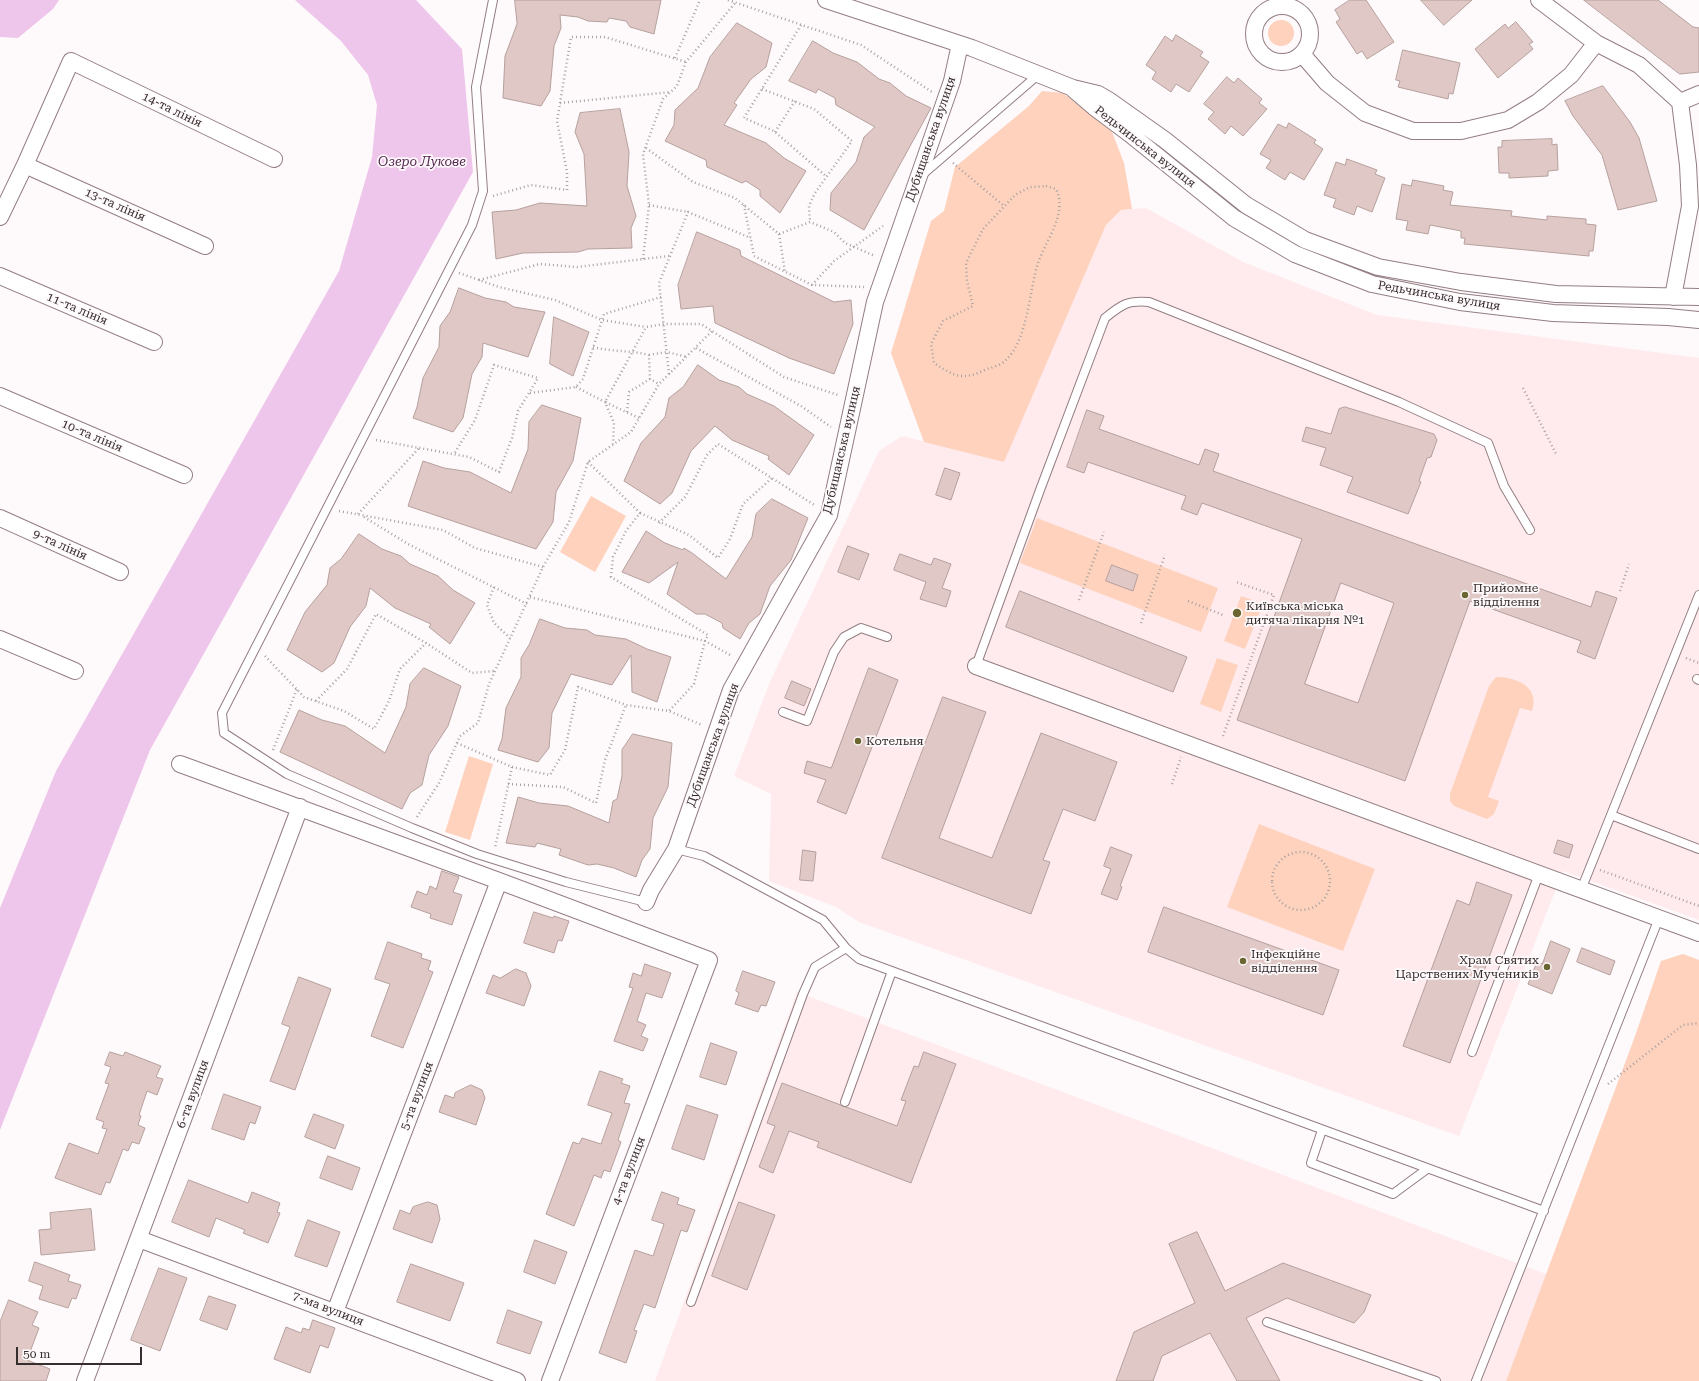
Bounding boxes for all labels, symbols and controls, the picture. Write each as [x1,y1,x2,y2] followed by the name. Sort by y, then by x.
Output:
[903,75,959,203] street label: Дубищанська вулиця
[140,89,204,131] street label: 14-та лінія
[1092,103,1198,191] street label: Редьчинська вулиця
[378,154,466,170] water label: Озеро Лукове
[82,185,148,225] street label: 13-та лінія
[1377,278,1501,314] street label: Редьчинська вулиця
[44,290,110,328] street label: 11-та лінія
[820,385,864,515] street label: Дубищанська вулиця
[59,417,125,455] street label: 10-та лінія
[31,527,89,563] street label: 9-та лінія
[1473,581,1540,609] place label: Прийомне відділення
[1460,590,1470,600] marker: Прийомне відділення
[1246,599,1365,627] place label: Київська міська дитяча лікарня №1
[1231,607,1243,619] marker: Київська міська дитяча лікарня №1
[684,681,742,809] street label: Дубищанська вулиця
[866,734,924,748] place label: Котельня
[853,736,863,746] marker: Котельня
[1251,947,1320,975] place label: Інфекційне відділення
[1395,953,1539,981] place label: Храм Святих Царствених Мучеників
[1238,956,1248,966] marker: Інфекційне відділення
[1542,962,1552,972] marker: Храм Святих Царствених Мучеників
[174,1058,212,1130] street label: 6-та вулиця
[397,1060,437,1132] street label: 5-та вулиця
[609,1135,649,1207] street label: 4-та вулиця
[290,1289,366,1329] street label: 7-ма вулиця
[18,1339,144,1365] scale bar
[23,1347,50,1361] text: 50 m

